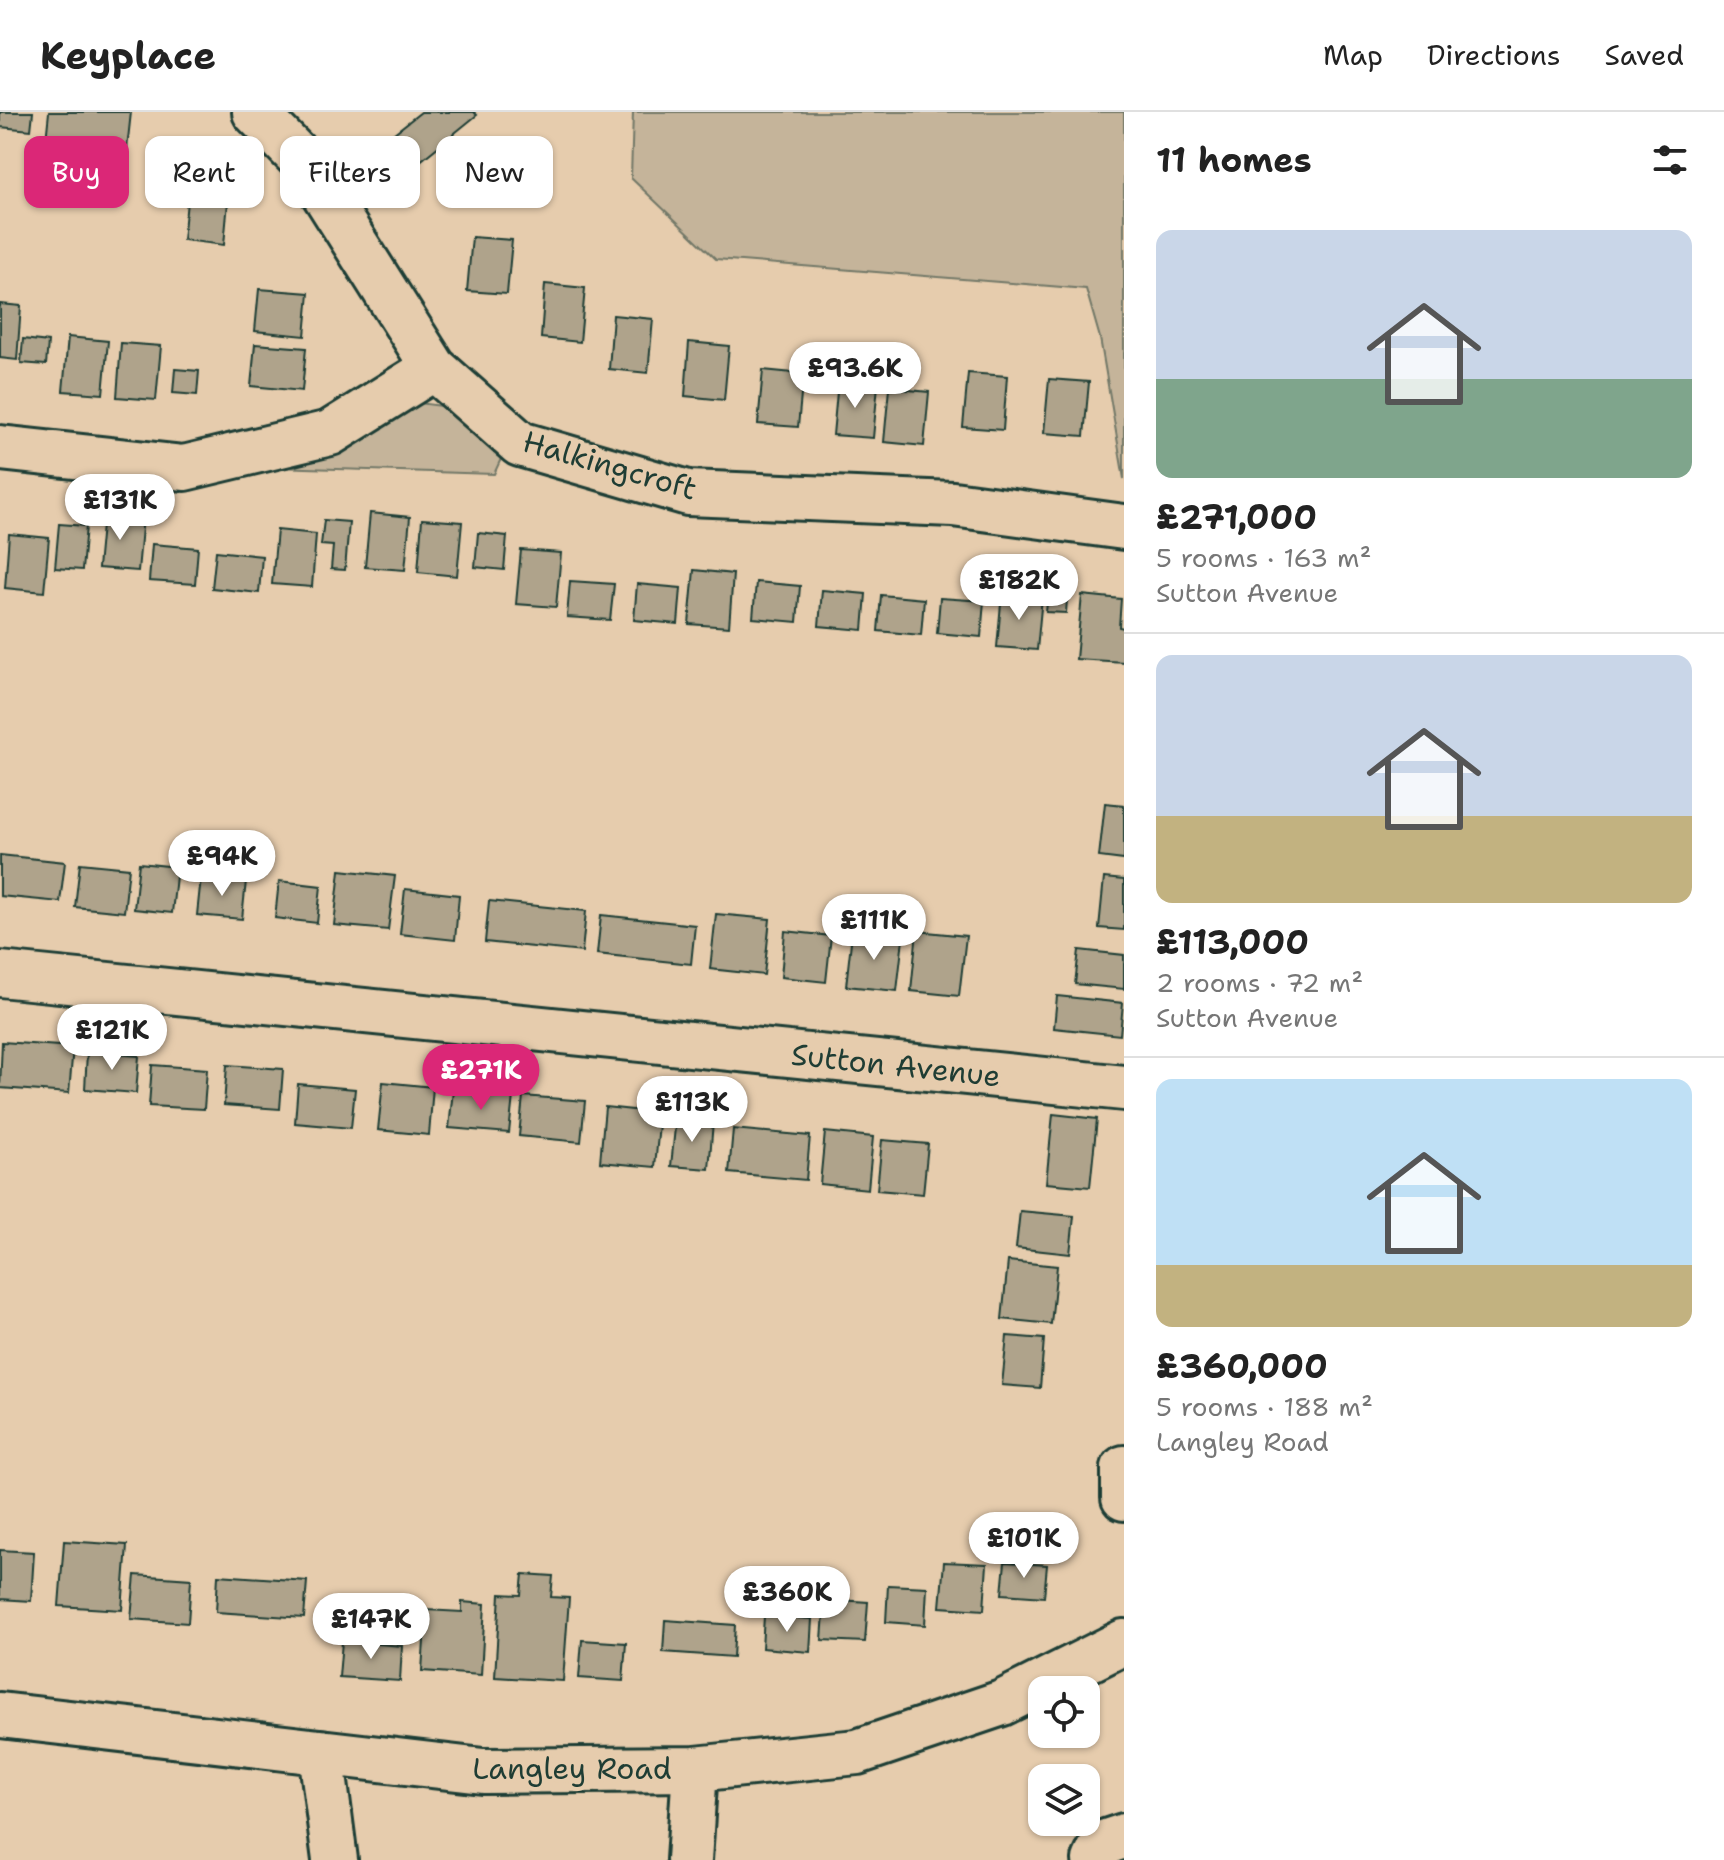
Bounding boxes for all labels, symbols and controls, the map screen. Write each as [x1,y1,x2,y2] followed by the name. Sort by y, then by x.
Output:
[40,30,216,81] text: Keyplace
[1323,36,1383,74] text: Map
[1427,36,1561,74] text: Directions
[1605,36,1684,74] text: Saved
[24,136,129,208] chip: Buy
[145,136,264,208] chip: Rent
[280,136,420,208] chip: Filters
[436,136,553,208] chip: New
[1156,137,1312,183] text: 11 homes
[1648,138,1692,182] icon: filters
[1352,282,1496,426] icon: home
[790,342,920,410] pin: £93.6K
[807,350,903,385] text: £93.6K
[518,421,702,509] street label: Halkingcroft
[64,474,176,542] pin: £131K
[83,482,157,517] text: £131K
[1156,494,1317,540] text: £271,000
[1156,540,1371,575] text: 5 rooms · 163 m²
[963,554,1075,622] pin: £182K
[978,562,1060,597] text: £182K
[1156,575,1338,610] text: Sutton Avenue
[1352,707,1496,851] icon: home
[175,830,269,898] pin: £94K
[186,838,258,873] text: £94K
[818,894,930,962] pin: £111K
[840,902,908,937] text: £111K
[1156,919,1309,965] text: £113,000
[1156,965,1363,1000] text: 2 rooms · 72 m²
[1156,1000,1338,1035] text: Sutton Avenue
[56,1004,168,1072] pin: £121K
[75,1012,149,1047] text: £121K
[789,1034,1003,1096] street label: Sutton Avenue
[425,1044,537,1112] pin: £271K
[440,1052,522,1087] text: £271K
[636,1076,748,1144] pin: £113K
[655,1084,729,1119] text: £113K
[1352,1131,1496,1275] icon: home
[1156,1343,1328,1389] text: £360,000
[1156,1389,1373,1424] text: 5 rooms · 188 m²
[1156,1424,1329,1459] text: Langley Road
[968,1512,1080,1580] pin: £101K
[987,1520,1061,1555] text: £101K
[731,1566,843,1634] pin: £360K
[742,1574,832,1609] text: £360K
[315,1593,427,1661] pin: £147K
[331,1601,411,1636] text: £147K
[1028,1676,1100,1836] map controls
[1028,1676,1100,1748] button: locate
[472,1748,672,1789] street label: Langley Road
[1028,1764,1100,1836] button: layers

